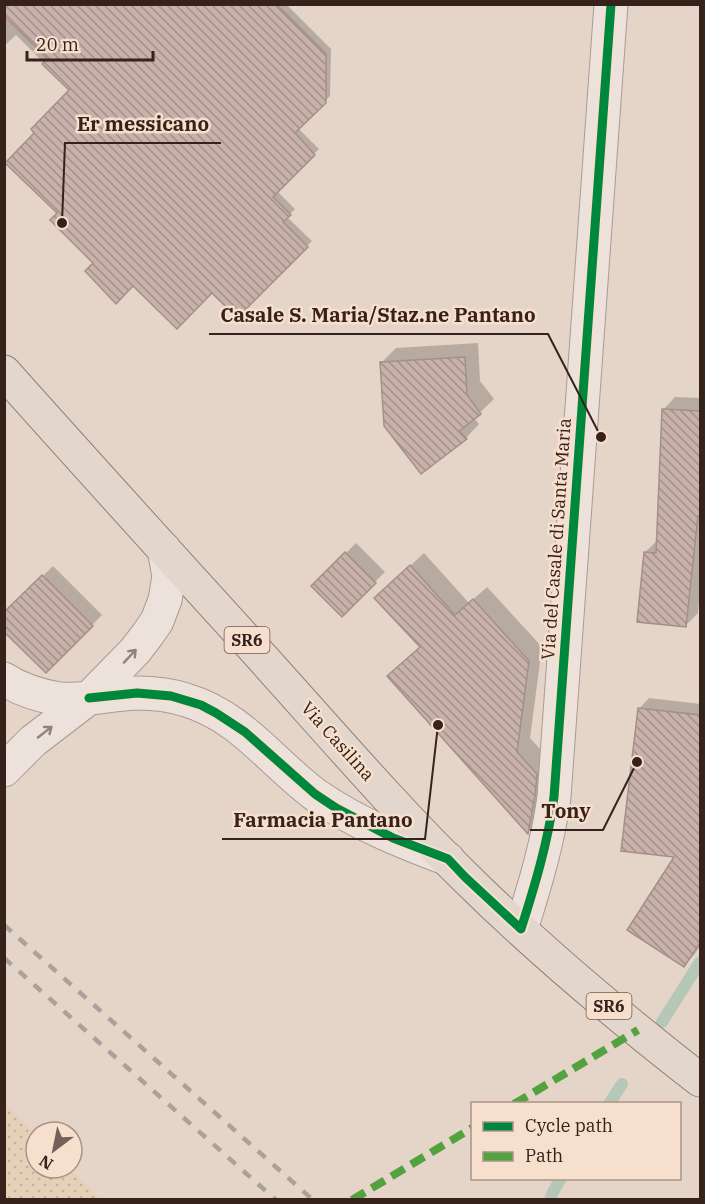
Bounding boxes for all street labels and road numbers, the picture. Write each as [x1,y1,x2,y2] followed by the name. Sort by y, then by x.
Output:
[536,417,576,661] street label: Via del Casale di Santa Maria
[224,627,270,653] road number: SR6
[296,696,380,786] street label: Via Casilina
[586,993,632,1019] road number: SR6

